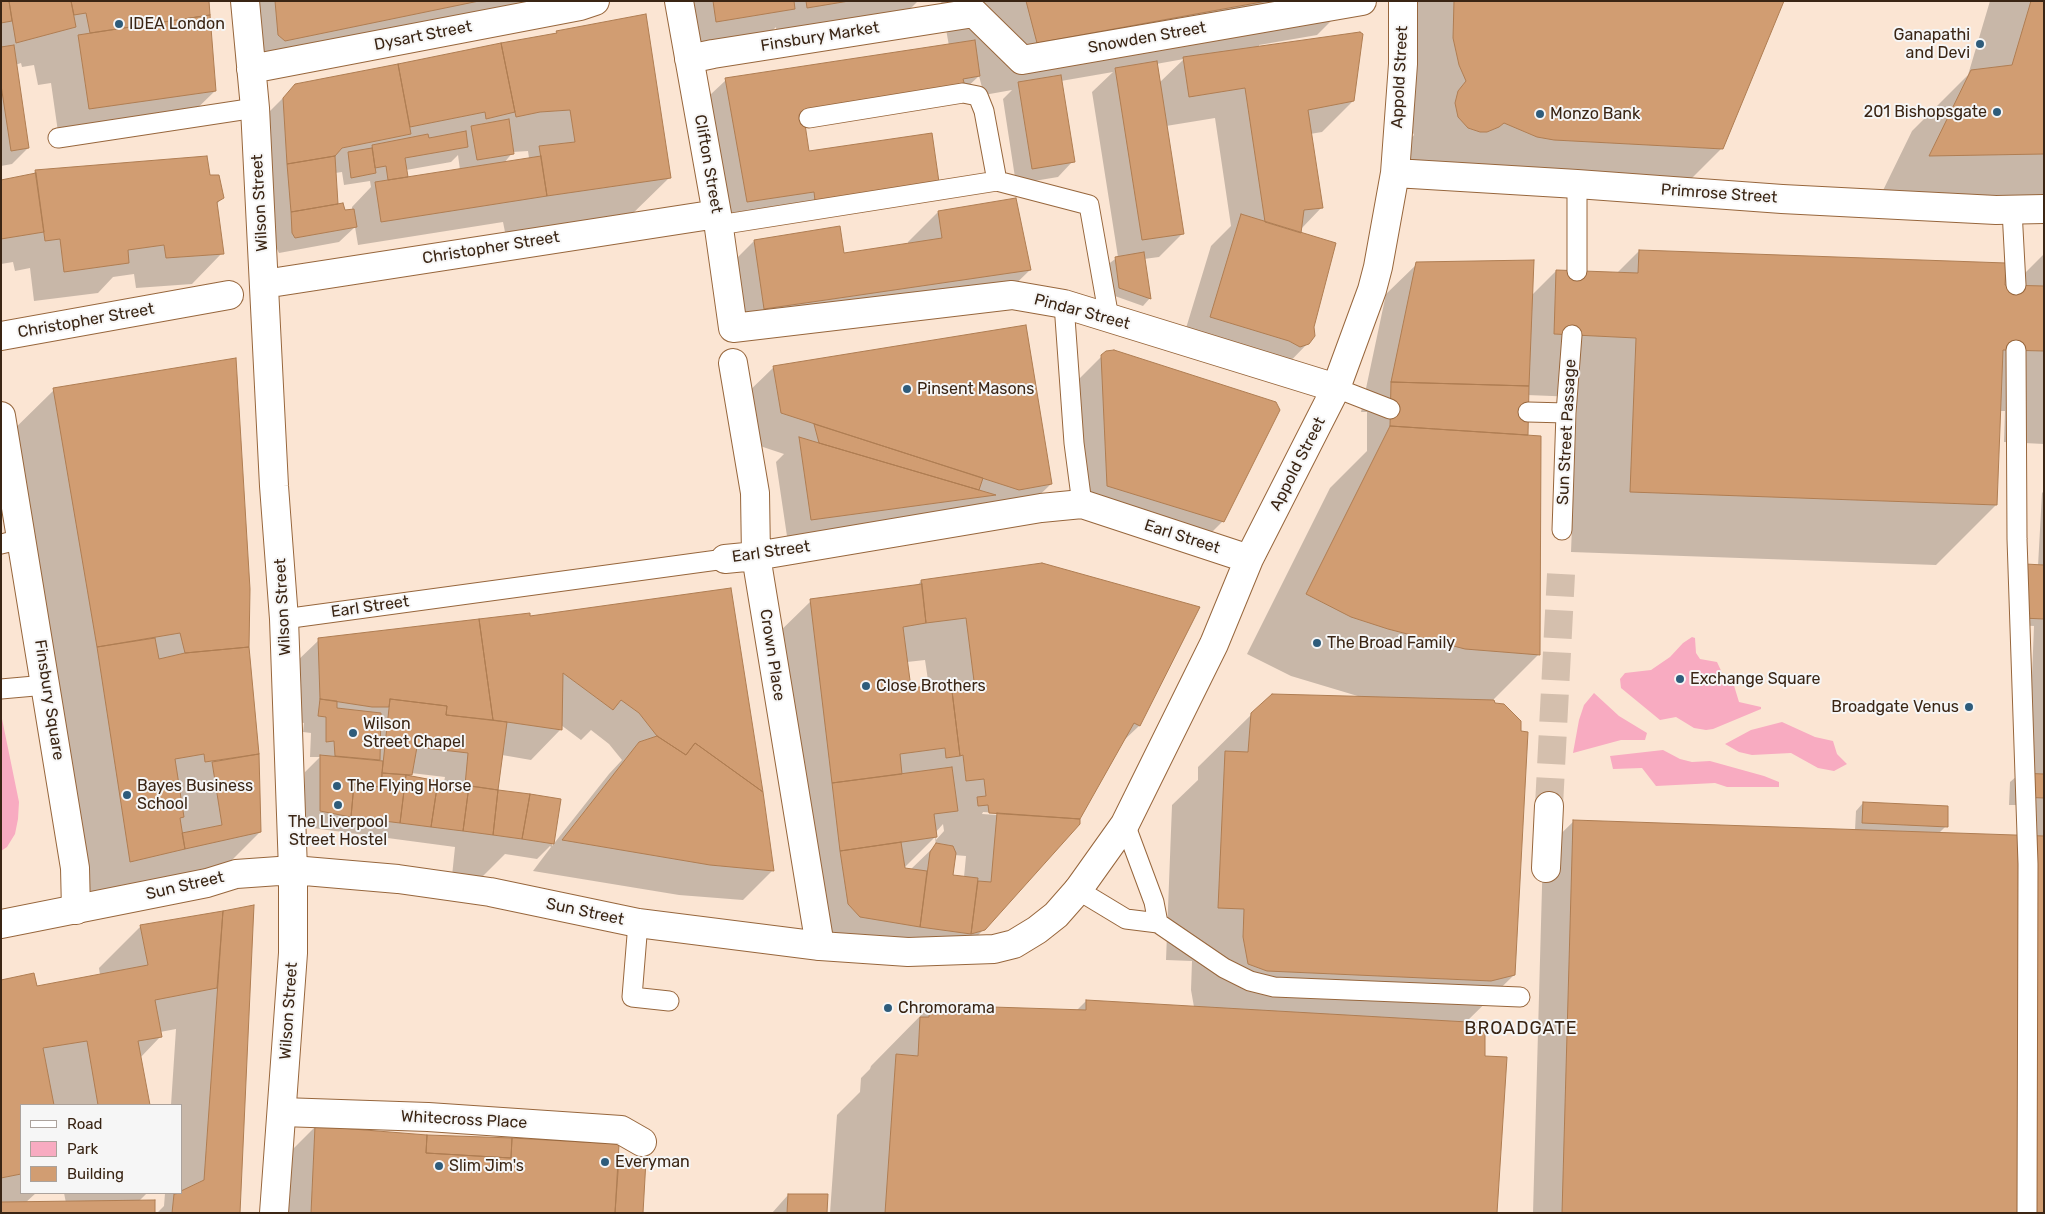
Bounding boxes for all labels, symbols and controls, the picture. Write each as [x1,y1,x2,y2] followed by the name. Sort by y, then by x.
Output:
[129,14,225,34] place label: IDEA London
[373,17,473,55] street label: Dysart Street
[113,18,125,30] marker: IDEA London
[759,18,881,56] street label: Finsbury Market
[1086,18,1208,58] street label: Snowden Street
[1388,25,1412,129] street label: Appold Street
[1894,25,1970,63] place label: Ganapathi and Devi
[1974,38,1986,50] marker: Ganapathi and Devi
[1864,102,1987,122] place label: 201 Bishopsgate
[1550,104,1640,124] place label: Monzo Bank
[1991,106,2003,118] marker: 201 Bishopsgate
[1534,108,1546,120] marker: Monzo Bank
[690,113,726,215] street label: Clifton Street
[248,154,272,252] street label: Wilson Street
[1660,180,1778,208] street label: Primrose Street
[421,228,561,268] street label: Christopher Street
[1032,290,1132,334] street label: Pindar Street
[16,300,156,342] street label: Christopher Street
[1554,359,1580,505] street label: Sun Street Passage
[917,379,1034,399] place label: Pinsent Masons
[901,383,913,395] marker: Pinsent Masons
[1266,414,1330,514] street label: Appold Street
[1142,516,1222,558] street label: Earl Street
[731,537,811,567] street label: Earl Street
[271,558,295,656] street label: Wilson Street
[330,592,410,622] street label: Earl Street
[755,608,789,702] street label: Crown Place
[1327,633,1455,653] place label: The Broad Family
[1311,637,1323,649] marker: The Broad Family
[30,638,68,762] street label: Finsbury Square
[1690,669,1820,689] place label: Exchange Square
[1674,673,1686,685] marker: Exchange Square
[876,676,986,696] place label: Close Brothers
[860,680,872,692] marker: Close Brothers
[1831,697,1959,717] place label: Broadgate Venus
[1963,701,1975,713] marker: Broadgate Venus
[363,714,465,752] place label: Wilson Street Chapel
[347,727,359,739] marker: Wilson Street Chapel
[137,776,253,814] place label: Bayes Business School
[347,776,471,796] place label: The Flying Horse
[331,780,343,792] marker: The Flying Horse
[121,789,133,801] marker: Bayes Business School
[332,799,344,811] marker: The Liverpool Street Hostel
[288,812,388,850] place label: The Liverpool Street Hostel
[144,868,226,904] street label: Sun Street
[544,894,626,930] street label: Sun Street
[276,962,302,1060] street label: Wilson Street
[898,998,995,1018] place label: Chromorama
[882,1002,894,1014] marker: Chromorama
[1463,1018,1579,1040] district label: BROADGATE
[20,1104,182,1194] legend
[400,1107,528,1133] street label: Whitecross Place
[67,1115,103,1133] text: Road
[67,1140,98,1158] text: Park
[615,1152,690,1172] place label: Everyman
[449,1156,524,1176] place label: Slim Jim's
[599,1156,611,1168] marker: Everyman
[433,1160,445,1172] marker: Slim Jim's
[67,1165,124,1183] text: Building

